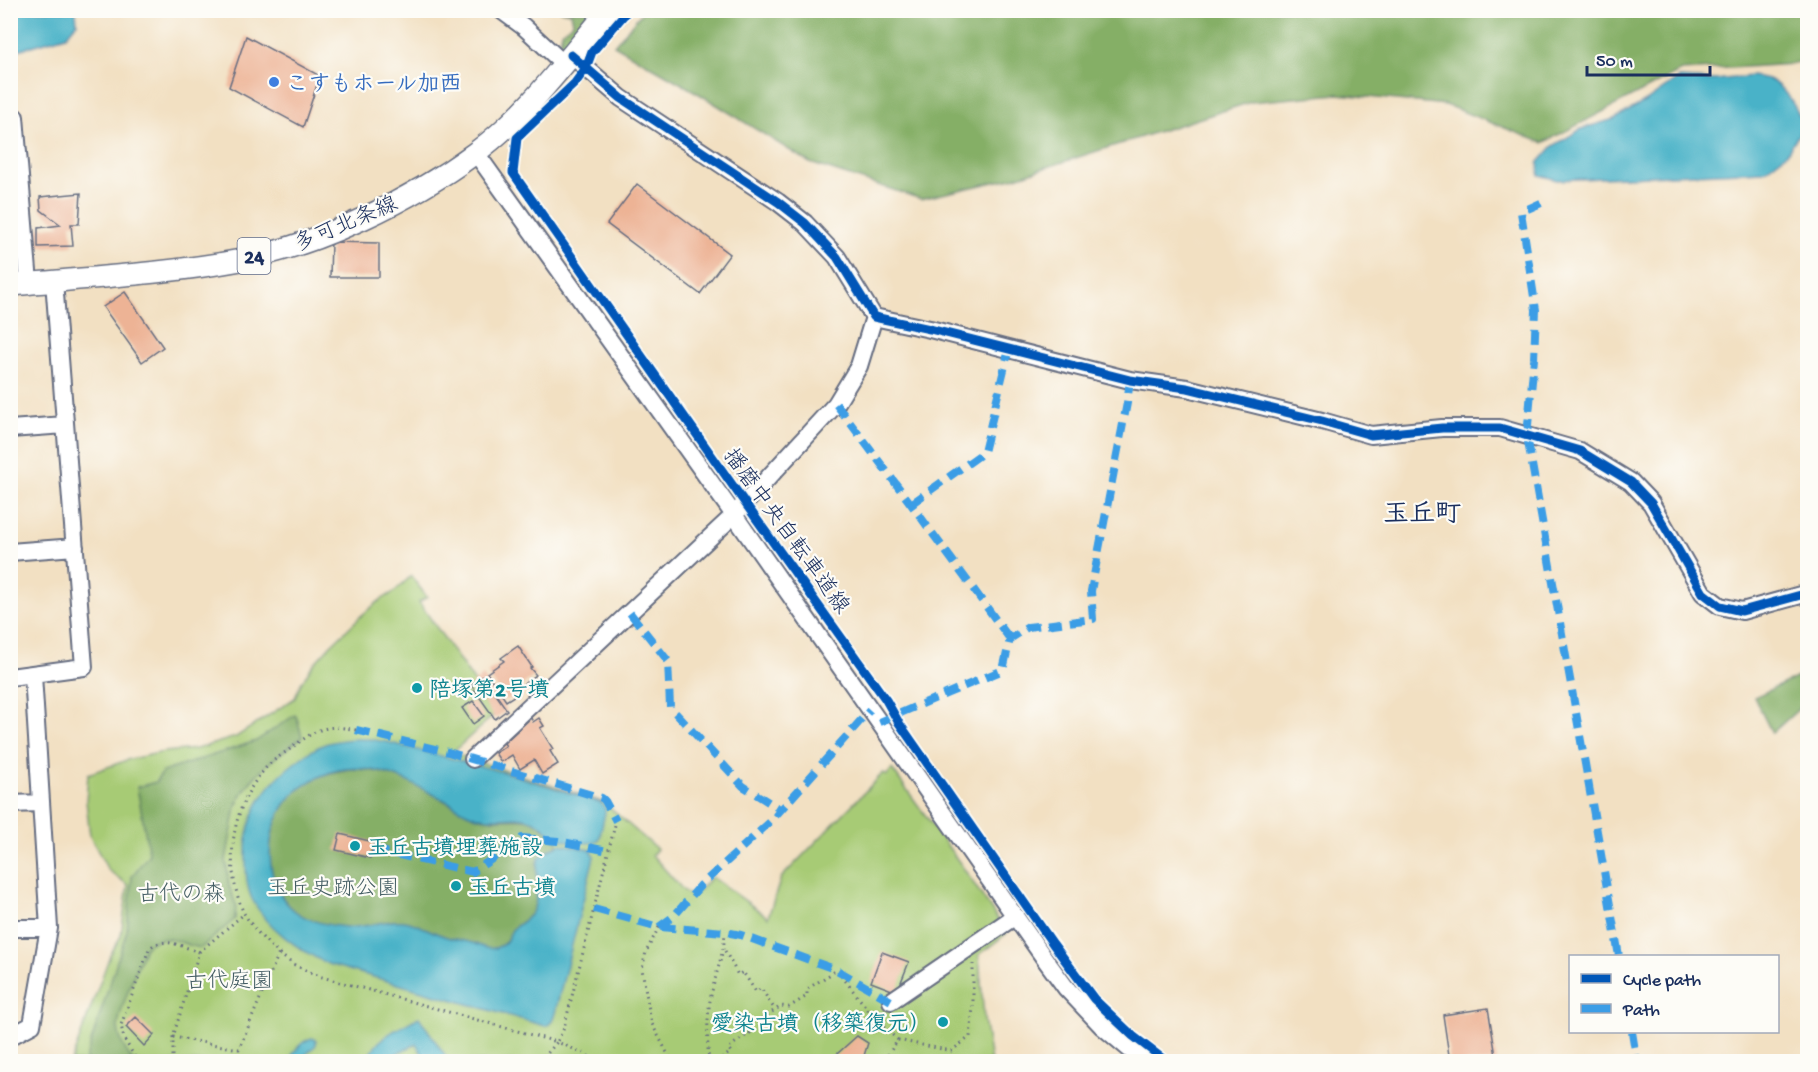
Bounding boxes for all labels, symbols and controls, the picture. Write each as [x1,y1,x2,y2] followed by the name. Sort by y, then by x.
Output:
[1587,39,1710,77] scale bar
[1596,52,1633,73] text: 50 m
[286,72,462,99] place label: こすもホール加西
[267,75,281,89] marker: こすもホール加西
[290,191,402,259] street label: 多可北条線
[238,238,270,274] road number: 24
[716,443,855,620] street label: 播磨中央自転車道線
[1383,500,1461,532] district label: 玉丘町
[429,678,550,705] place label: 陪塚第2号墳
[410,681,424,695] marker: 陪塚第2号墳
[367,836,543,863] place label: 玉丘古墳埋葬施設
[348,839,362,853] marker: 玉丘古墳埋葬施設
[267,876,399,903] park label: 玉丘史跡公園
[468,876,556,903] place label: 玉丘古墳
[449,879,463,893] marker: 玉丘古墳
[137,881,225,909] park label: 古代の森
[1569,955,1779,1033] legend
[185,968,273,996] park label: 古代庭園
[1623,971,1701,992] text: Cycle path
[1622,1001,1660,1022] text: Path
[711,1011,931,1039] place label: 愛染古墳（移築復元）
[936,1015,950,1029] marker: 愛染古墳（移築復元）

